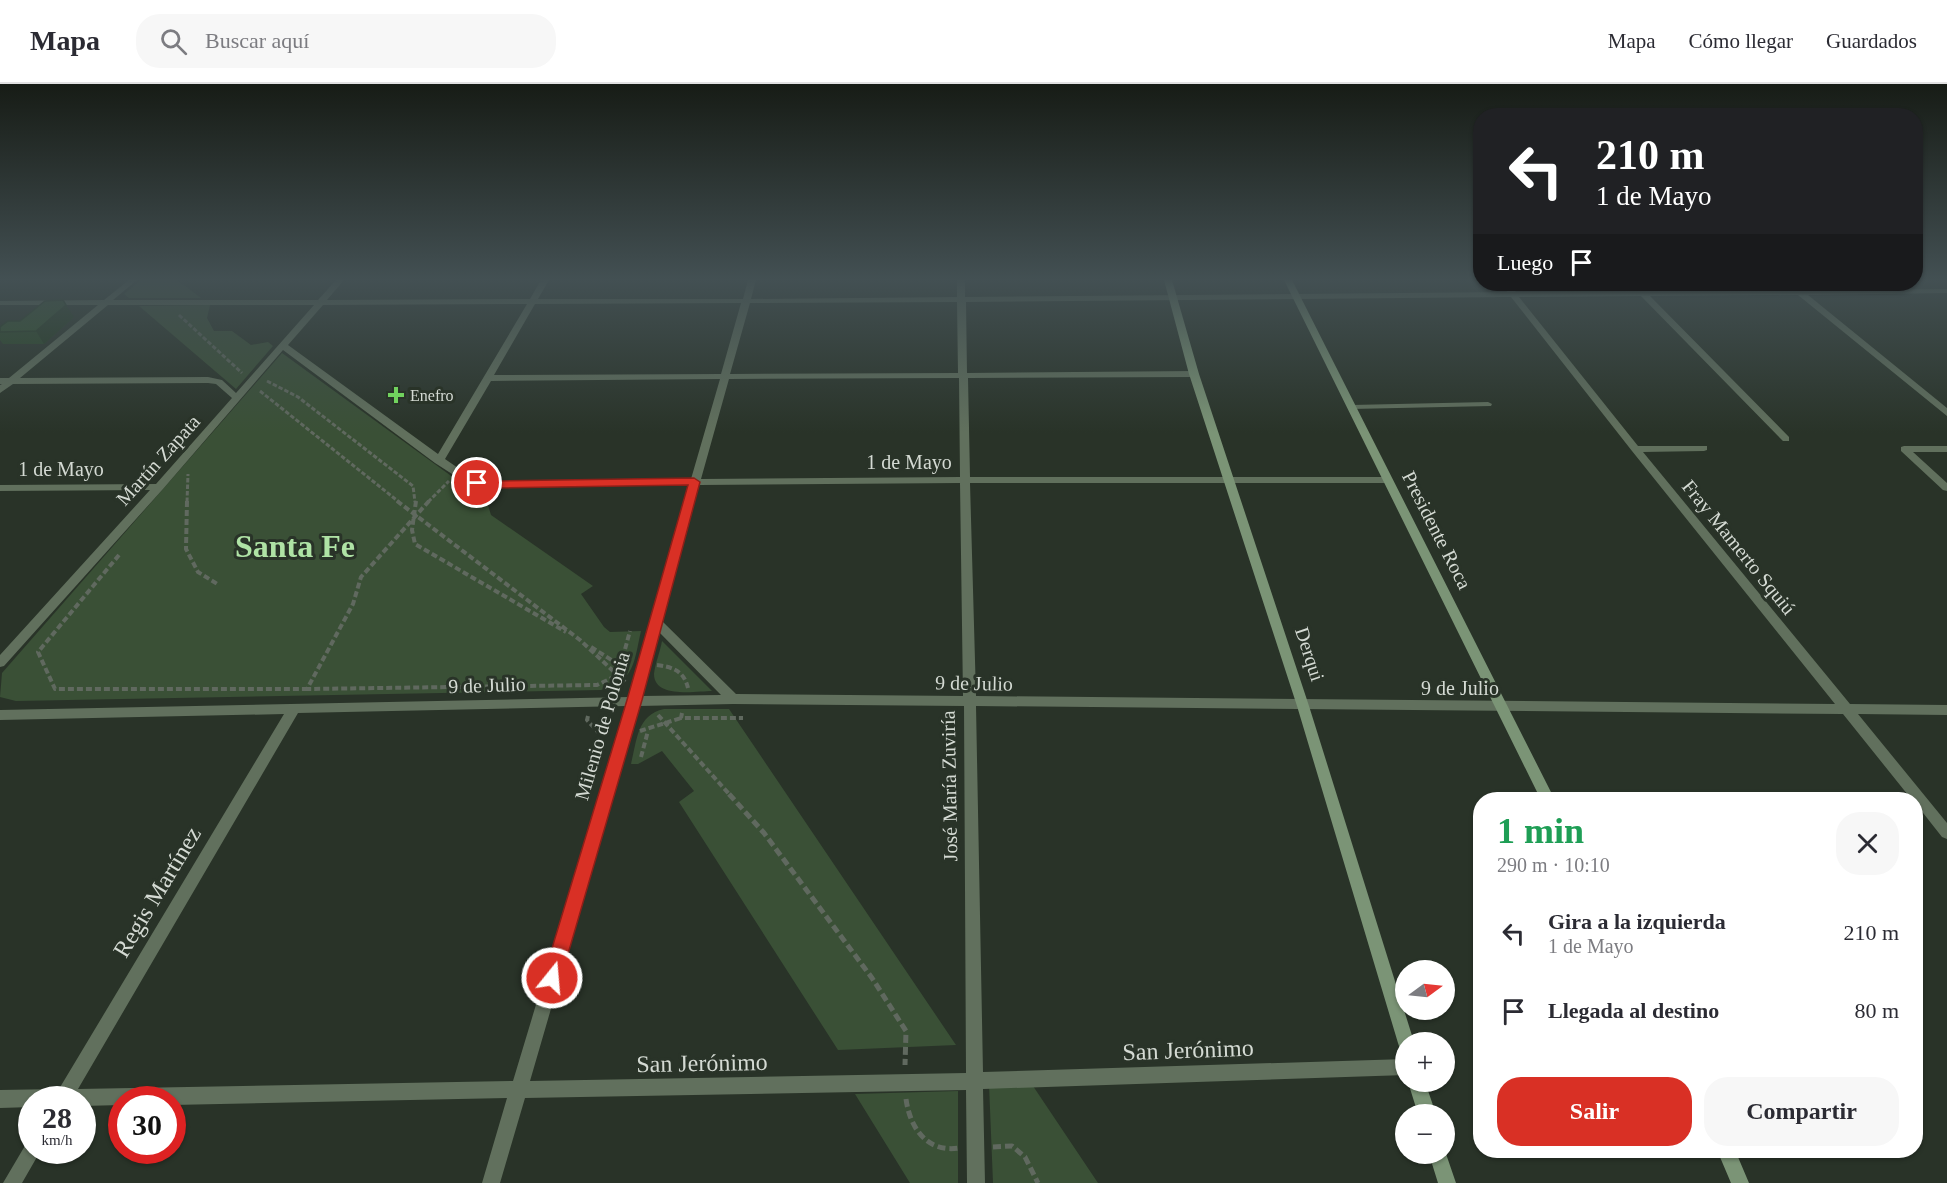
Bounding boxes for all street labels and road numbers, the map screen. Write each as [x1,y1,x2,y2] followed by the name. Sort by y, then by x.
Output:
[112,410,205,510] street label: Martín Zapata
[866,451,952,474] street label: 1 de Mayo
[18,458,104,481] street label: 1 de Mayo
[1398,467,1476,593] street label: Presidente Roca
[1677,475,1800,619] street label: Fray Mamerto Squiú
[1290,624,1329,685] street label: Derqui
[570,649,634,803] street label: Milenio de Polonia
[935,671,1013,695] street label: 9 de Julio
[448,673,526,697] street label: 9 de Julio
[1421,677,1499,699] street label: 9 de Julio
[937,710,961,862] street label: José María Zuviría
[108,822,206,962] street label: Regis Martínez
[1122,1035,1254,1065] street label: San Jerónimo
[636,1049,768,1077] street label: San Jerónimo

